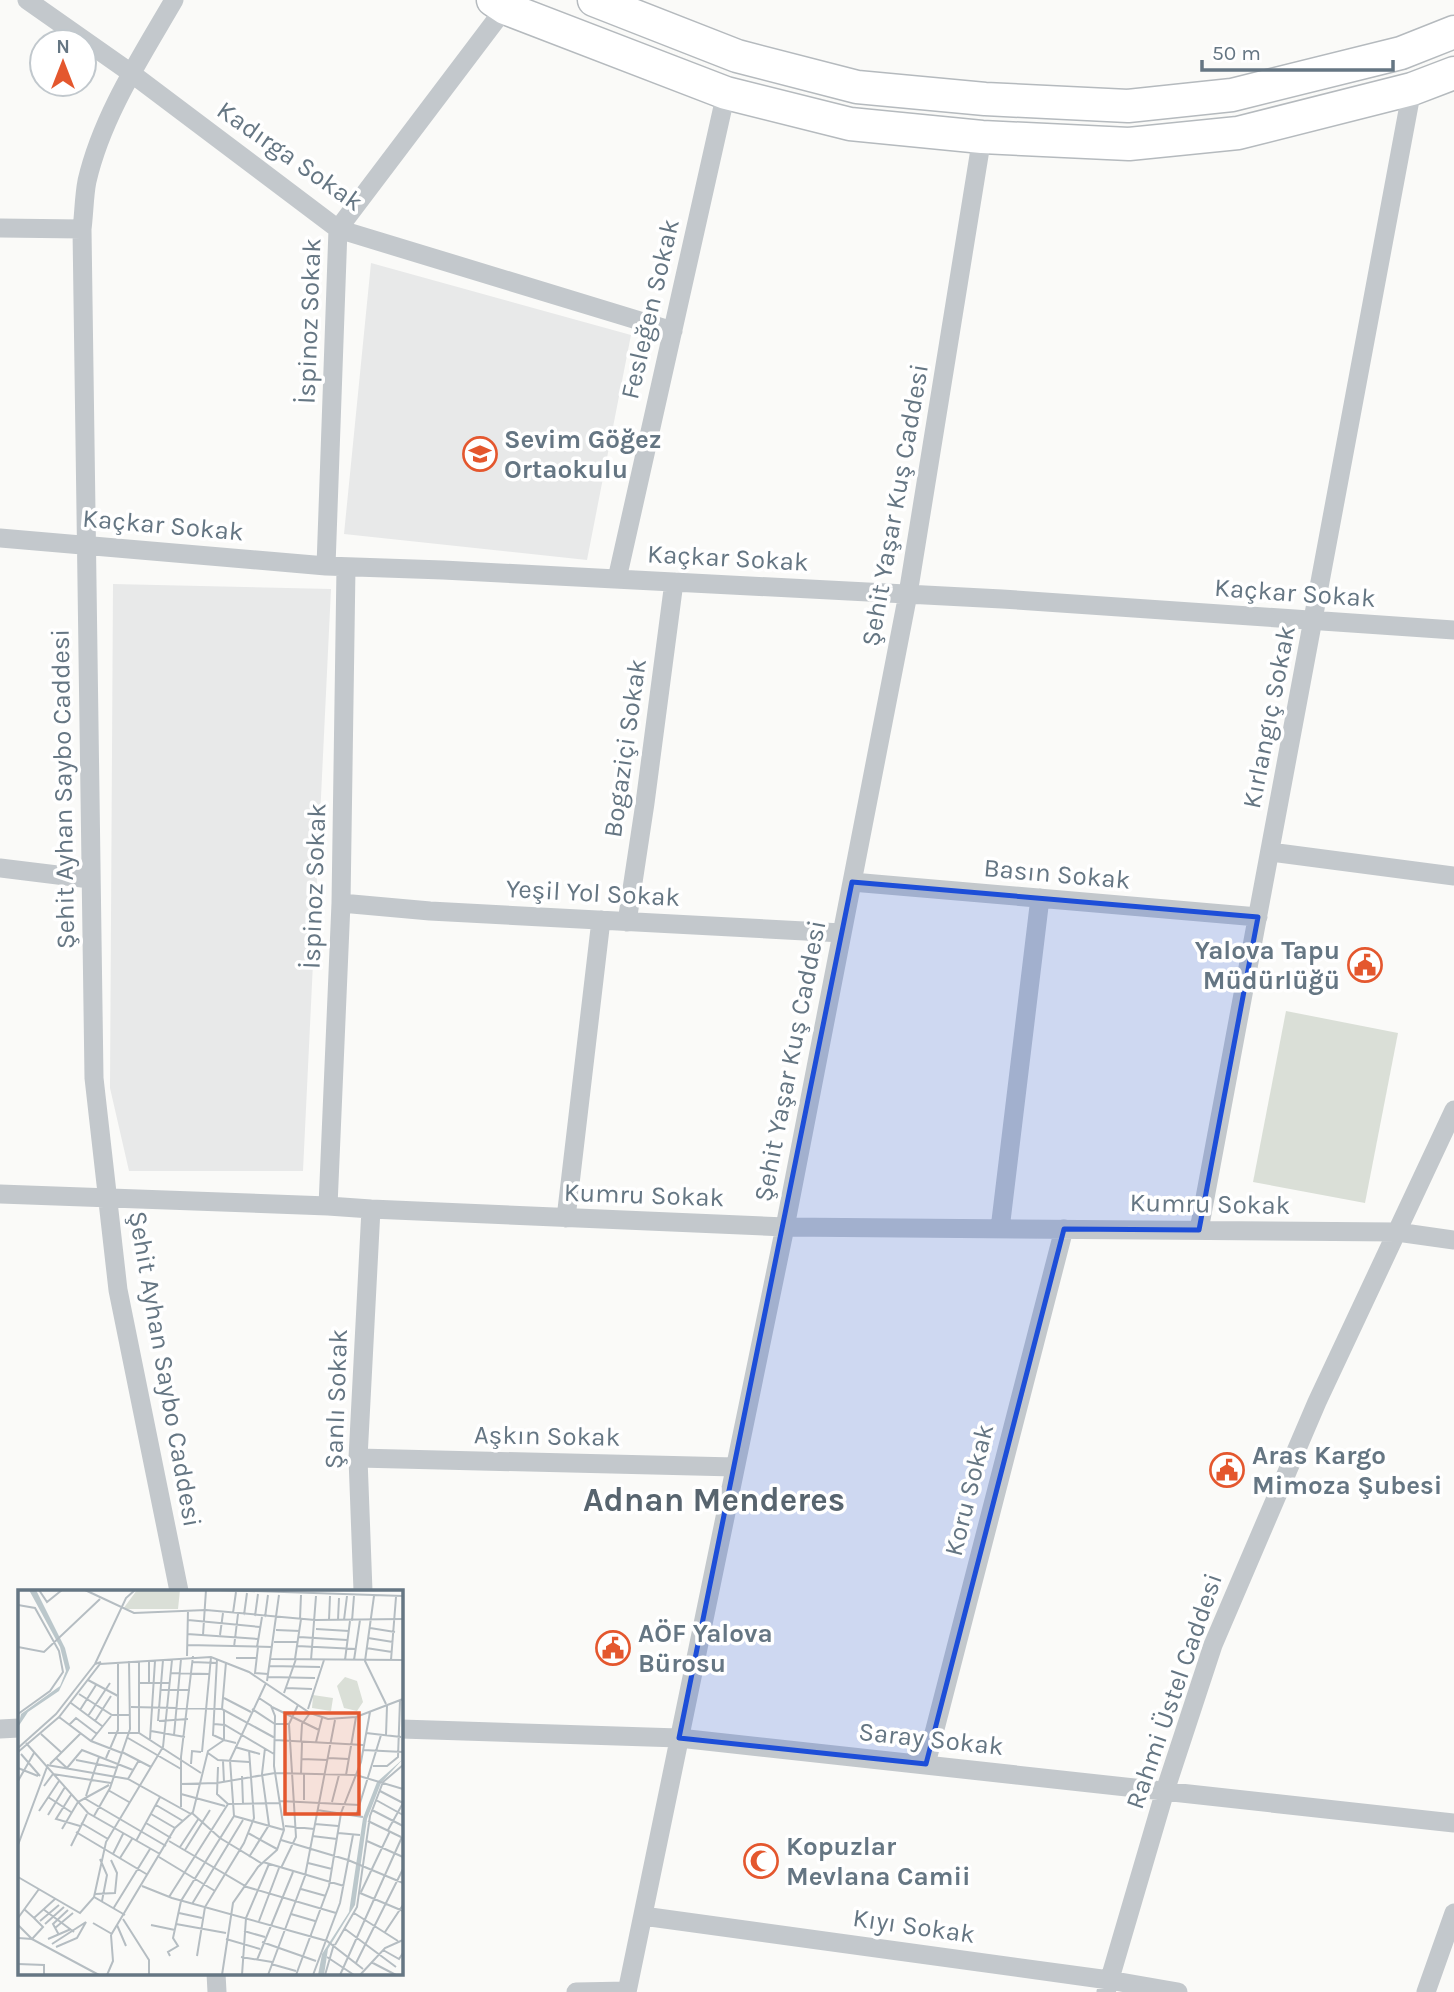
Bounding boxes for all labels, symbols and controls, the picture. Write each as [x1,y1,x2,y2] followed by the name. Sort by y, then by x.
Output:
[28,28,98,98] north arrow
[1202,28,1393,72] scale bar
[56,36,70,58] text: N
[1212,41,1261,65] text: 50 m
[211,94,369,218] street label: Kadırga Sokak
[614,216,686,402] street label: Fesleğen Sokak
[291,238,327,404] street label: İspinoz Sokak
[855,361,935,649] street label: Şehit Yaşar Kuş Caddesi
[504,424,662,485] place label: Sevim Göğez Ortaokulu
[461,435,499,473] school or university icon: Sevim Göğez Ortaokulu
[81,503,245,547] street label: Kaçkar Sokak
[646,538,810,578] street label: Kaçkar Sokak
[1213,572,1377,614] street label: Kaçkar Sokak
[1236,623,1302,811] street label: Kırlangıç Sokak
[45,629,81,949] street label: Şehit Ayhan Saybo Caddesi
[597,657,653,839] street label: Bogaziçi Sokak
[296,803,332,969] street label: İspinoz Sokak
[982,852,1132,896] street label: Basın Sokak
[505,873,681,913] street label: Yeşil Yol Sokak
[747,918,833,1204] street label: Şehit Yaşar Kuş Caddesi
[1195,935,1340,996] place label: Yalova Tapu Müdürlüğü
[1346,946,1384,984] public building icon: Yalova Tapu Müdürlüğü
[563,1177,725,1213] street label: Kumru Sokak
[1129,1187,1291,1221] street label: Kumru Sokak
[122,1209,208,1529] street label: Şehit Ayhan Saybo Caddesi
[318,1328,354,1470] street label: Şanlı Sokak
[474,1419,620,1453] street label: Aşkın Sokak
[938,1421,1000,1559] street label: Koru Sokak
[1252,1440,1442,1501] place label: Aras Kargo Mimoza Şubesi
[1208,1451,1246,1489] public building icon: Aras Kargo Mimoza Şubesi
[583,1481,845,1519] district label: Adnan Menderes
[1119,1569,1229,1813] street label: Rahmi Üstel Caddesi
[18,1590,402,1974] inset map
[638,1618,773,1679] place label: AÖF Yalova Bürosu
[594,1629,632,1667] public building icon: AÖF Yalova Bürosu
[857,1716,1005,1762] street label: Saray Sokak
[786,1831,971,1892] place label: Kopuzlar Mevlana Camii
[742,1842,780,1880] mosque icon: Kopuzlar Mevlana Camii
[851,1902,977,1950] street label: Kıyı Sokak

